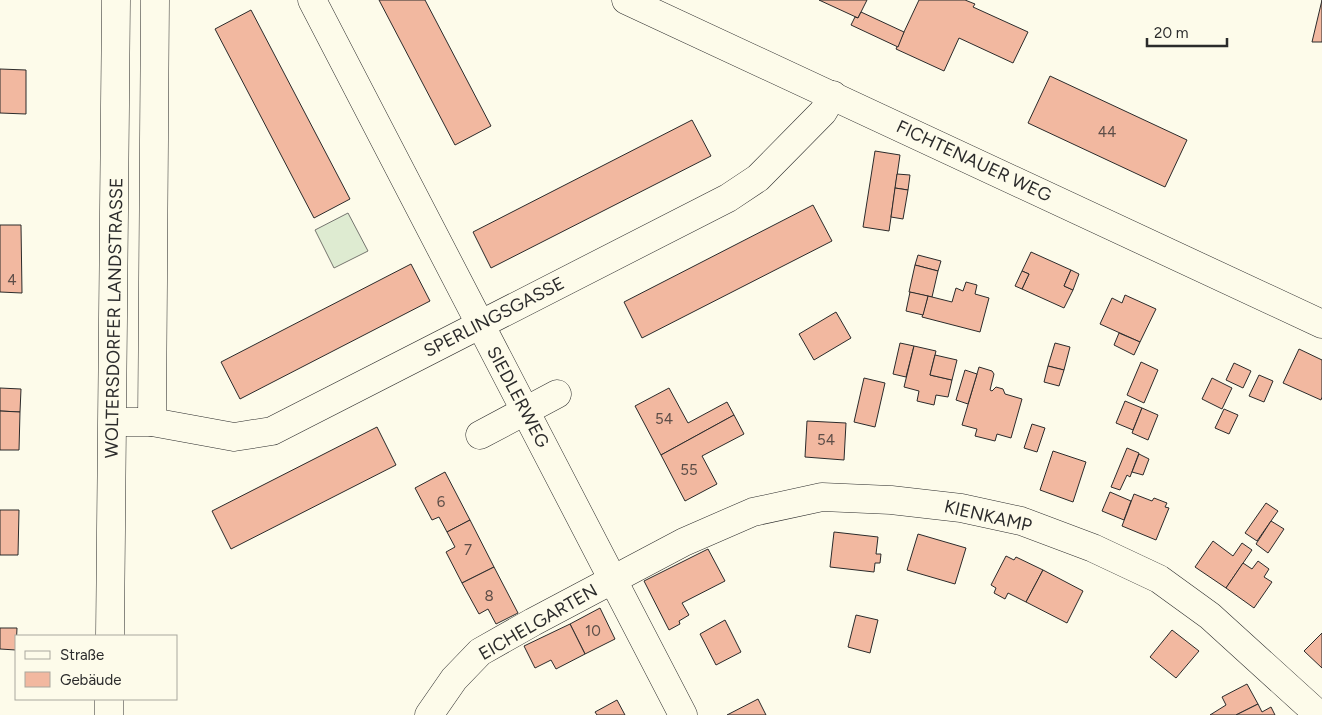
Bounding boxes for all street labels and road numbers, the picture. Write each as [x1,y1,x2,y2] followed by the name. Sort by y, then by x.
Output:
[893,115,1055,207] street label: FICHTENAUER WEG
[101,177,127,459] street label: WOLTERSDORFER LANDSTRASSE
[420,272,568,362] street label: SPERLINGSGASSE
[482,342,554,452] street label: SIEDLERWEG
[942,495,1034,537] street label: KIENKAMP
[475,579,601,665] street label: EICHELGARTEN

